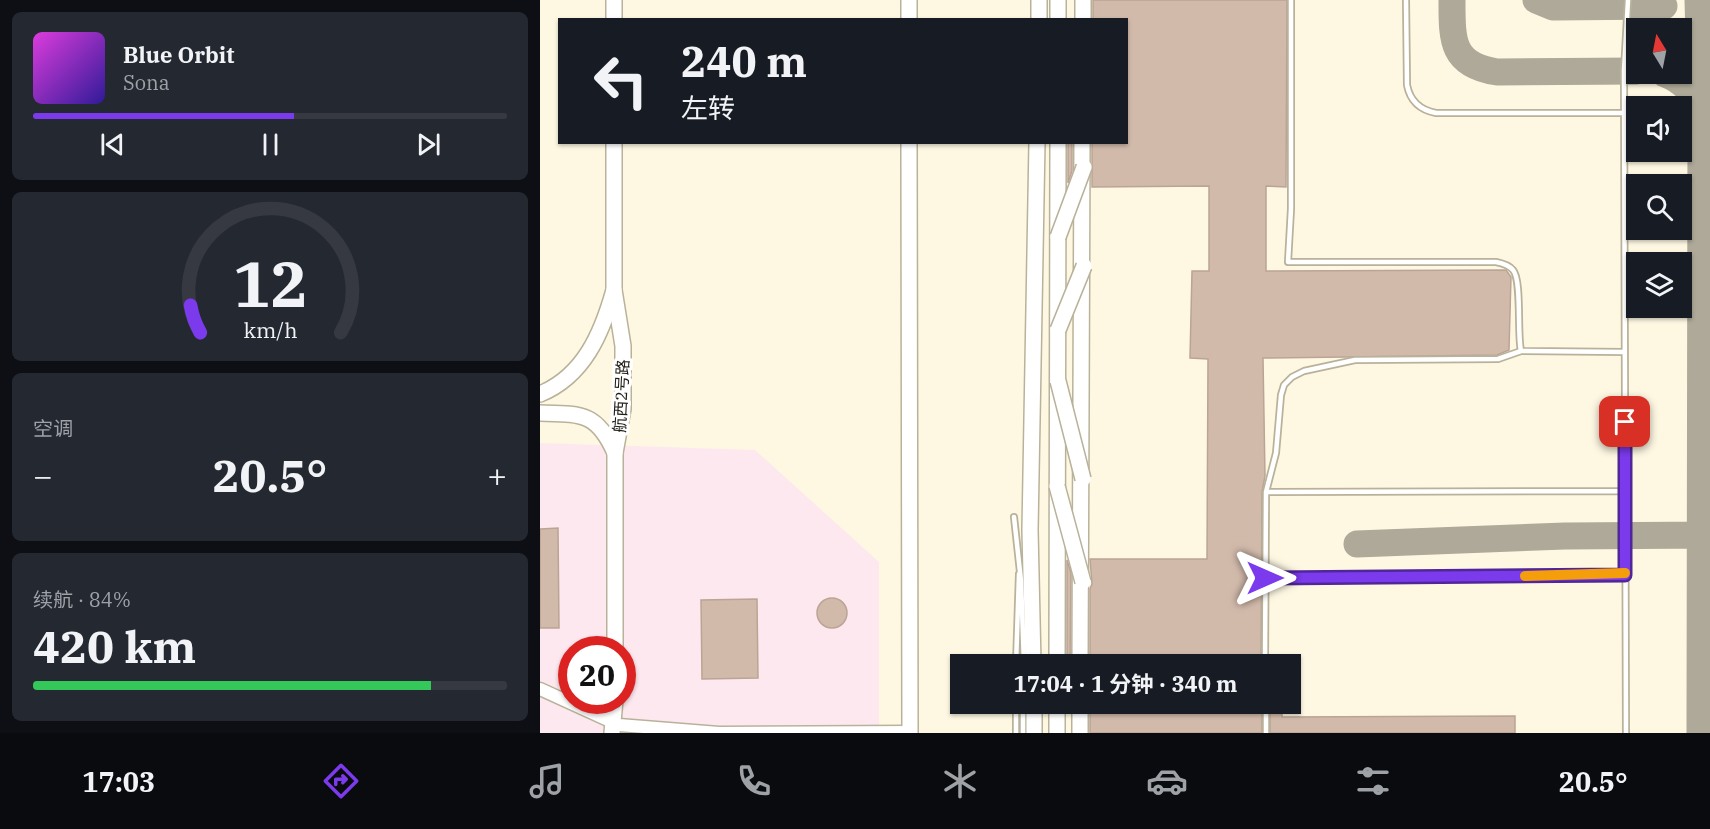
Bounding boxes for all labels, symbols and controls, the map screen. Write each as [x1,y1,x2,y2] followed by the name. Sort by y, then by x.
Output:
[1626,18,1692,84] north arrow
[1626,18,1692,318] map controls
[681,34,807,89] text: 240 m
[123,40,234,69] text: Blue Orbit
[582,42,660,120] icon: left
[123,69,170,96] text: Sona
[681,90,735,125] text: 左转
[1626,96,1692,162] button: sound
[96,128,129,161] icon: previous
[254,128,287,161] icon: pause
[412,128,445,161] icon: next
[1626,174,1692,240] button: search
[233,244,307,325] text: 12
[1626,252,1692,318] button: layers
[243,317,297,345] text: km/h
[609,359,633,433] street label: 航西2号路
[1599,396,1650,447] pin
[1608,405,1641,438] icon: arrive
[33,415,73,442] text: 空调
[213,446,327,504] text: 20.5°
[33,454,53,497] text: −
[487,454,507,497] text: +
[1233,546,1297,610] position arrow
[33,586,131,613] text: 续航 · 84%
[33,617,196,675] text: 420 km
[558,636,636,714] speed limit sign: 20
[1014,669,1237,698] text: 17:04 · 1 分钟 · 340 m
[320,760,362,802] icon: directions
[526,760,568,802] icon: music
[733,760,775,802] icon: phone
[939,760,981,802] icon: climate
[1146,760,1188,802] icon: car
[1352,760,1394,802] icon: filters
[82,764,155,799] text: 17:03
[1559,764,1628,799] text: 20.5°

